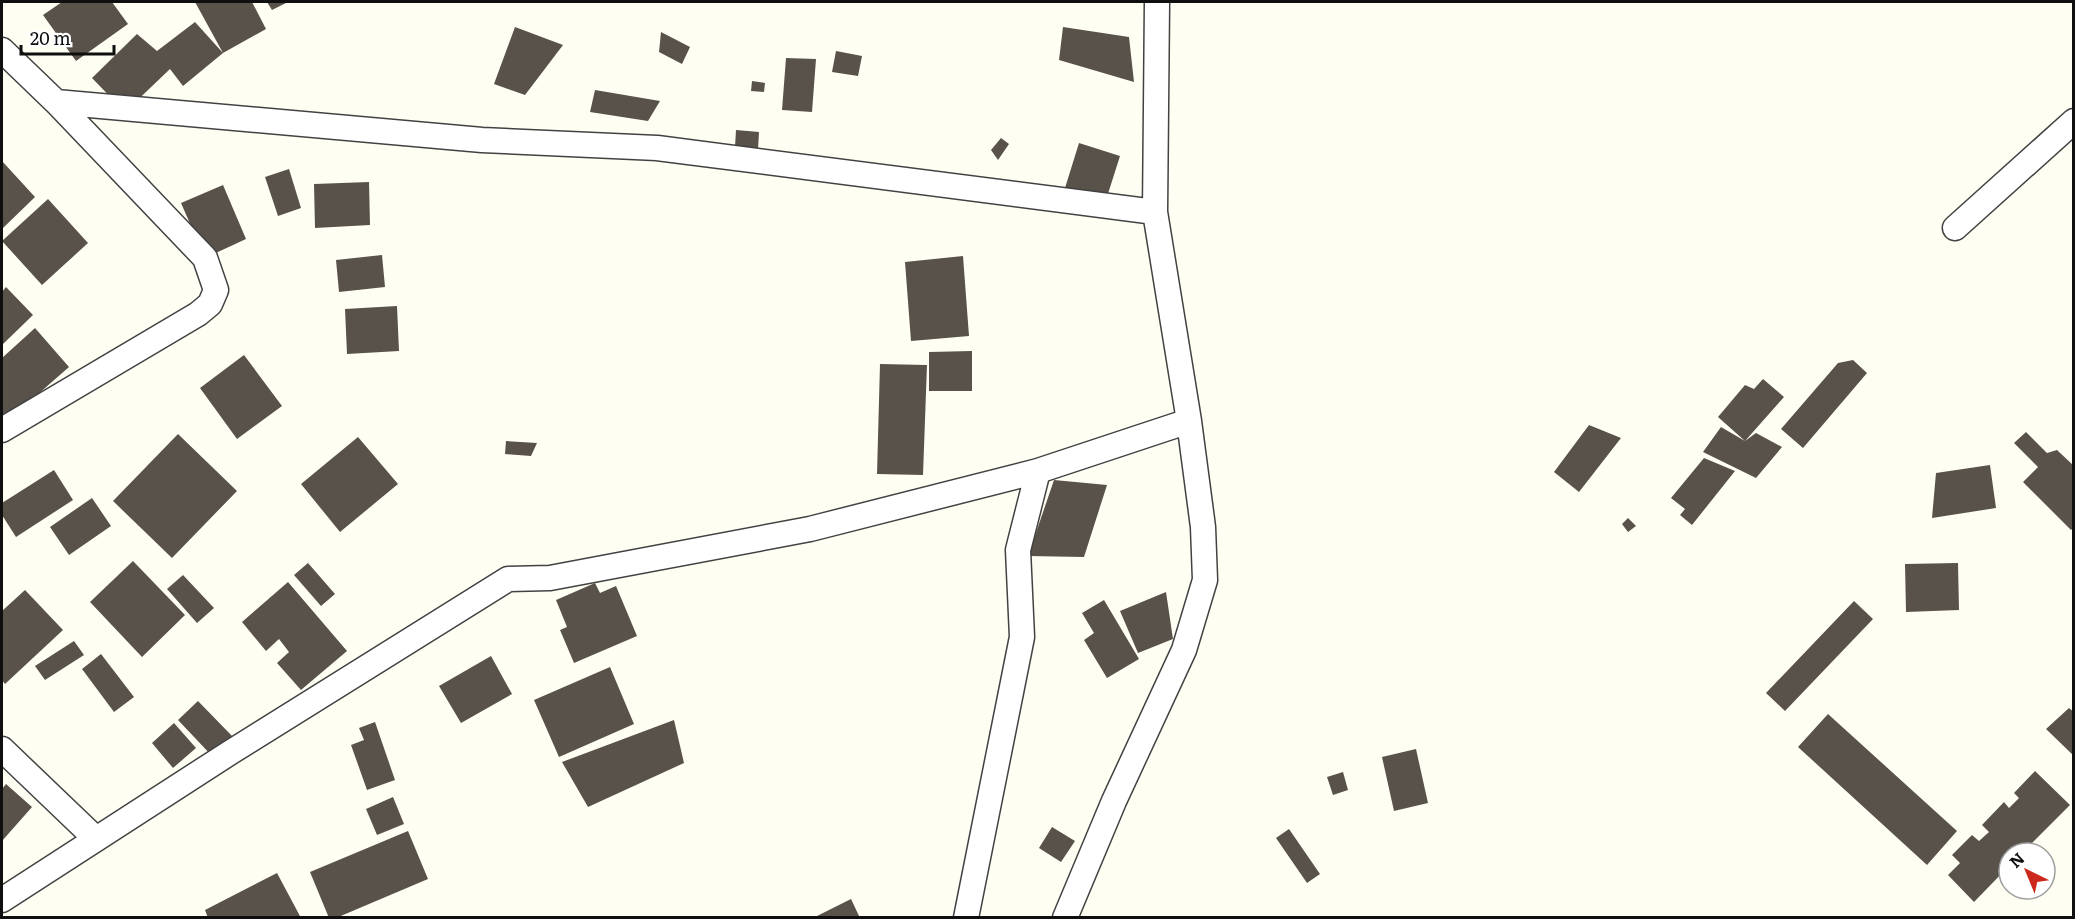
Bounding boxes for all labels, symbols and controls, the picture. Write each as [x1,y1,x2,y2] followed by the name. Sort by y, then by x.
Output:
[21,18,114,56] scale bar
[30,24,71,51] text: 20 m
[1997,841,2057,901] north arrow
[2003,846,2029,873] text: N

